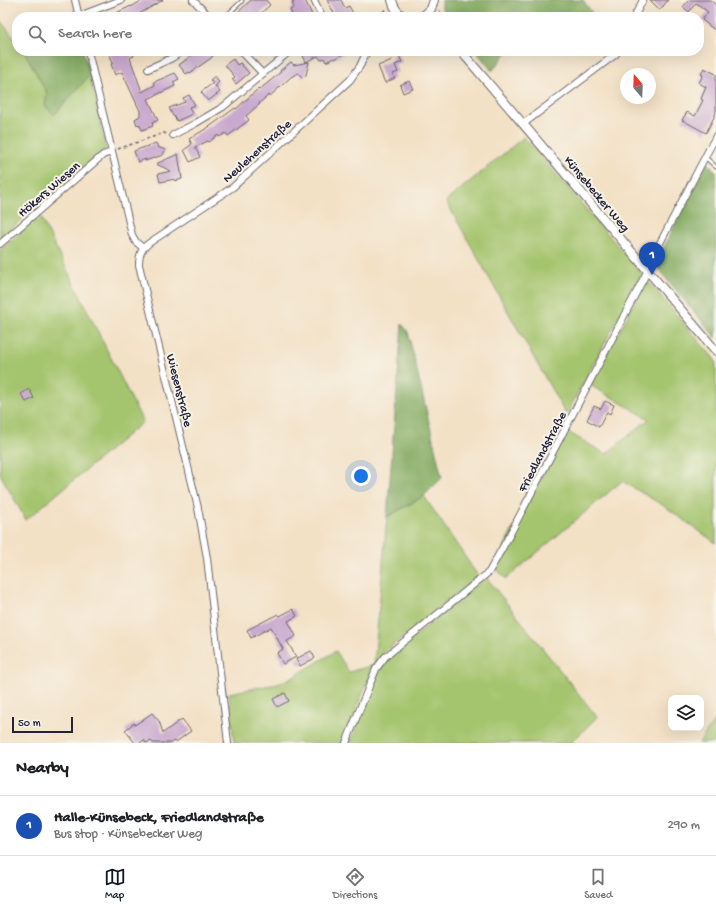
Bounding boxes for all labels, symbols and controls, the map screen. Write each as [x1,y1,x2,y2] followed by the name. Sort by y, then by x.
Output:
[12,12,704,56] search box
[26,23,48,45] icon: search
[58,25,132,43] text: Search here
[620,68,656,104] north arrow
[220,117,295,187] street label: Neulehenstraße
[560,154,632,236] street label: Künsebecker Weg
[16,158,84,221] street label: Hökers Wiesen
[639,242,665,275] pin: 1
[162,353,195,429] street label: Wiesenstraße
[515,409,571,496] street label: Friedlandstraße
[351,466,371,486] your location
[668,695,704,731] map controls
[668,695,704,731] button: layers
[12,715,73,734] scale bar
[18,718,40,730] text: 50 m
[16,759,69,779] text: Nearby
[54,809,264,827] text: Halle-Künsebeck, Friedlandstraße
[26,818,32,833] text: 1
[667,818,700,833] text: 290 m
[54,827,202,842] text: Bus stop · Künsebecker Weg
[104,866,126,902] tab: Map
[333,866,377,902] tab: Directions
[584,866,612,902] tab: Saved

